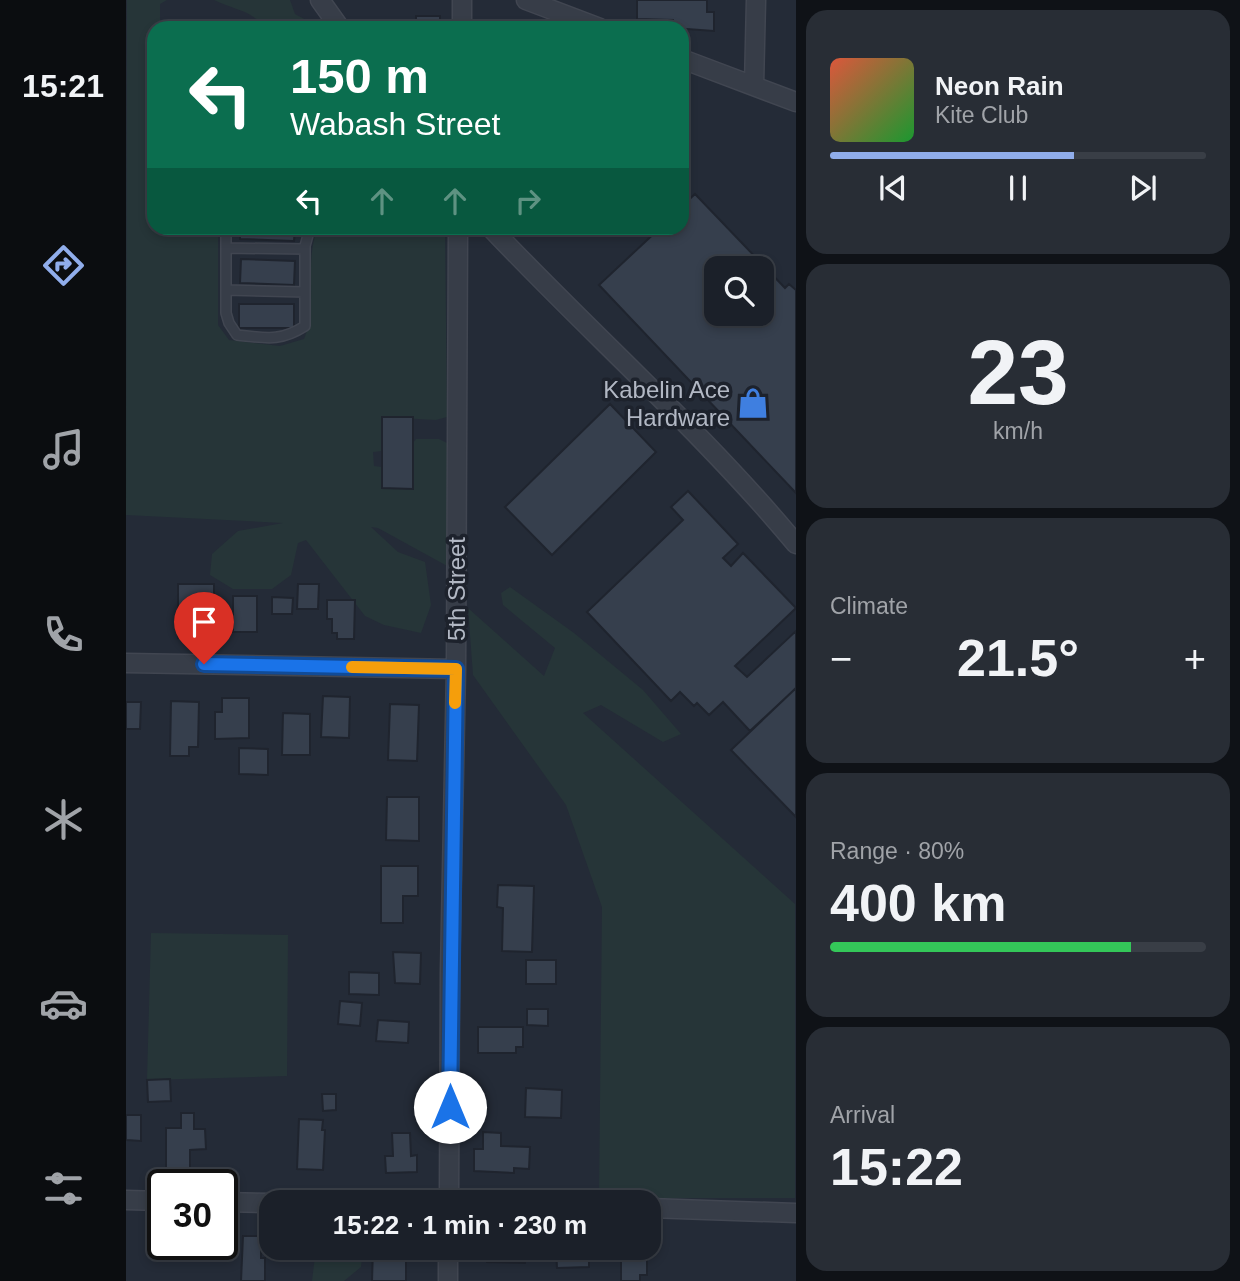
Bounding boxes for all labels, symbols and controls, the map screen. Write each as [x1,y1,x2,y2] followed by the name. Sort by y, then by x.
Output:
[175,49,266,140] icon: left
[290,49,429,103] text: 150 m
[22,68,104,104] text: 15:21
[935,71,1064,101] text: Neon Rain
[935,102,1028,128] text: Kite Club
[290,106,500,142] text: Wabash Street
[874,169,912,207] icon: previous
[999,169,1037,207] icon: pause
[1124,169,1162,207] icon: next
[290,182,328,220] icon: left
[363,182,401,220] icon: ahead
[436,182,474,220] icon: ahead
[509,182,547,220] icon: right
[39,241,88,290] icon: directions
[704,256,774,326] map controls
[704,256,774,326] button: search
[967,322,1069,423] text: 23
[603,376,730,431] place label: Kabelin Ace Hardware
[736,386,770,420] shop icon: Kabelin Ace Hardware
[993,418,1043,444] text: km/h
[39,425,88,474] icon: music
[443,537,470,641] street label: 5th Street
[174,592,234,664] pin
[830,593,908,619] text: Climate
[185,603,223,641] icon: arrive
[39,610,88,659] icon: phone
[957,629,1079,687] text: 21.5°
[830,638,852,680] text: −
[1184,638,1206,680] text: +
[39,795,88,844] icon: climate
[830,838,964,864] text: Range · 80%
[830,874,1006,932] text: 400 km
[39,979,88,1028] icon: car
[413,1070,487,1144] position arrow
[830,1102,895,1128] text: Arrival
[830,1138,963,1196] text: 15:22
[39,1164,88,1213] icon: filters
[147,1169,238,1260] speed limit sign: 30
[333,1210,587,1240] text: 15:22 · 1 min · 230 m

